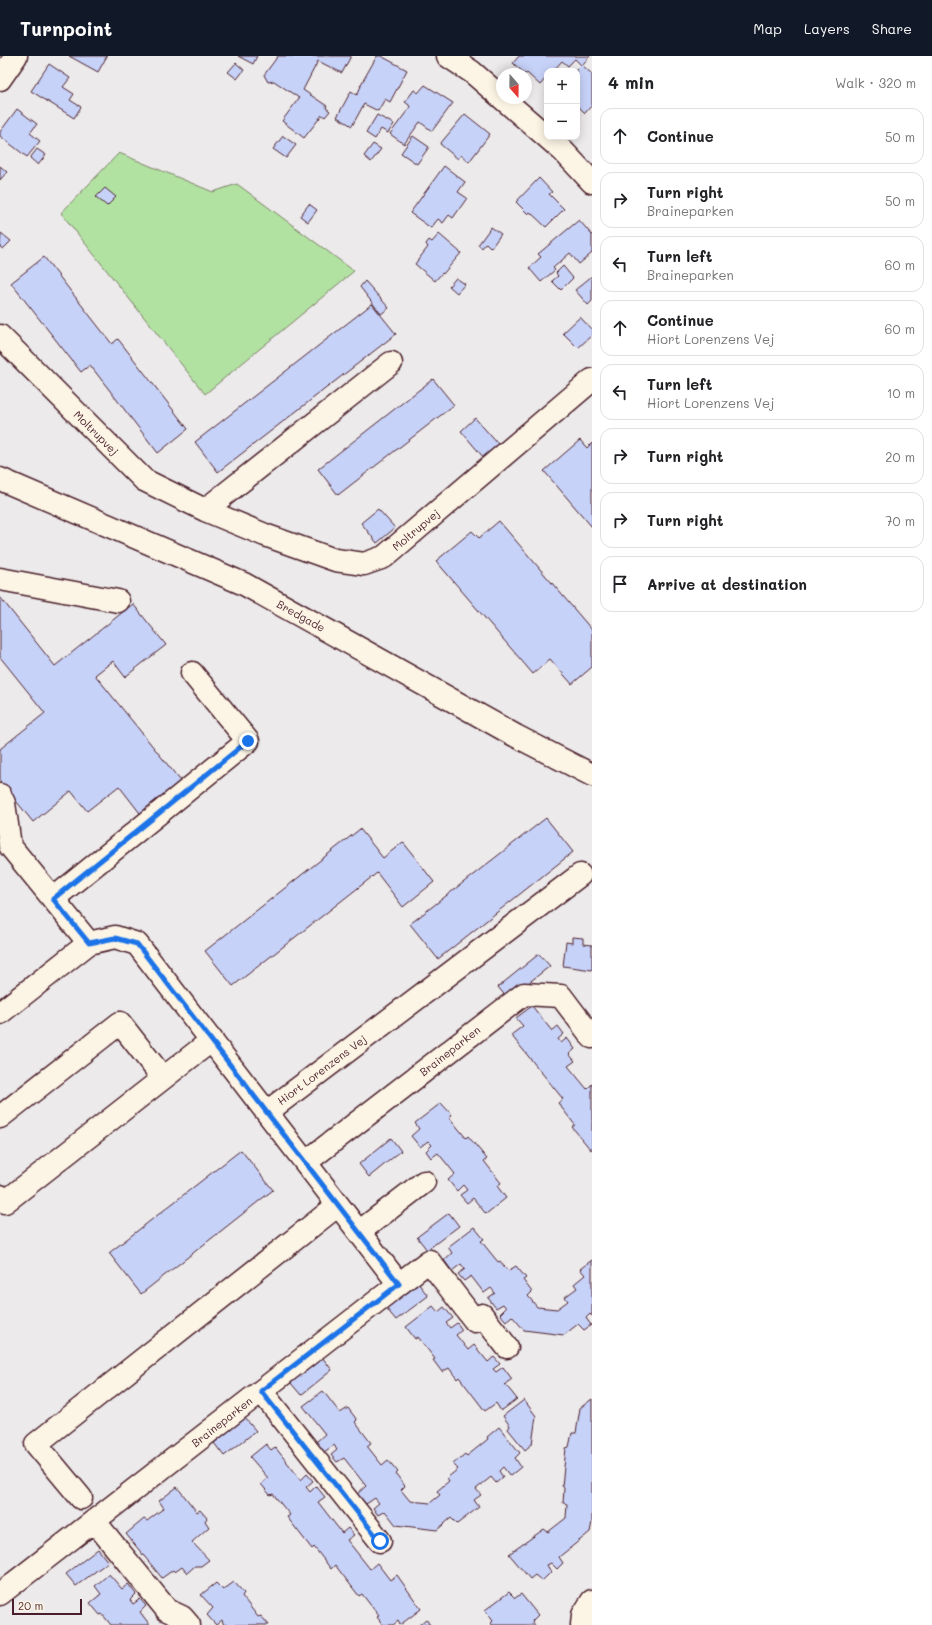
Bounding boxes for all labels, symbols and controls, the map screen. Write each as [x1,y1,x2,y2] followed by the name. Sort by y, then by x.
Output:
[20,16,112,41] text: Turnpoint
[753,19,782,38] text: Map
[804,19,850,38] text: Layers
[872,19,912,38] text: Share
[496,68,532,104] north arrow
[544,68,580,140] map controls
[544,68,580,104] button: +
[608,71,654,93] text: 4 min
[835,74,916,91] text: Walk · 320 m
[544,104,580,140] button: −
[609,125,631,147] icon: ahead
[647,126,714,146] text: Continue
[885,128,915,145] text: 50 m
[647,182,724,202] text: Turn right
[609,189,631,211] icon: right
[885,192,915,209] text: 50 m
[647,202,734,219] text: Braineparken
[647,246,712,266] text: Turn left
[609,253,631,275] icon: left
[885,256,915,273] text: 60 m
[647,266,734,283] text: Braineparken
[647,310,714,330] text: Continue
[609,317,631,339] icon: ahead
[885,320,915,337] text: 60 m
[647,330,774,347] text: Hiort Lorenzens Vej
[647,374,712,394] text: Turn left
[609,381,631,403] icon: left
[887,384,915,401] text: 10 m
[647,394,774,411] text: Hiort Lorenzens Vej
[71,407,122,458] street label: Moltrupvej
[609,445,631,467] icon: right
[647,446,724,466] text: Turn right
[885,448,915,465] text: 20 m
[389,505,443,554] street label: Moltrupvej
[609,509,631,531] icon: right
[647,510,724,530] text: Turn right
[885,512,915,529] text: 70 m
[609,573,631,595] icon: arrive
[647,574,807,594] text: Arrive at destination
[274,596,328,635] street label: Bredgade
[239,732,257,750] route end
[416,1022,483,1079] street label: Braineparken
[274,1031,369,1108] street label: Hiort Lorenzens Vej
[188,1393,255,1450] street label: Braineparken
[371,1532,389,1550] route start
[12,1597,82,1616] scale bar
[18,1598,43,1613] text: 20 m

